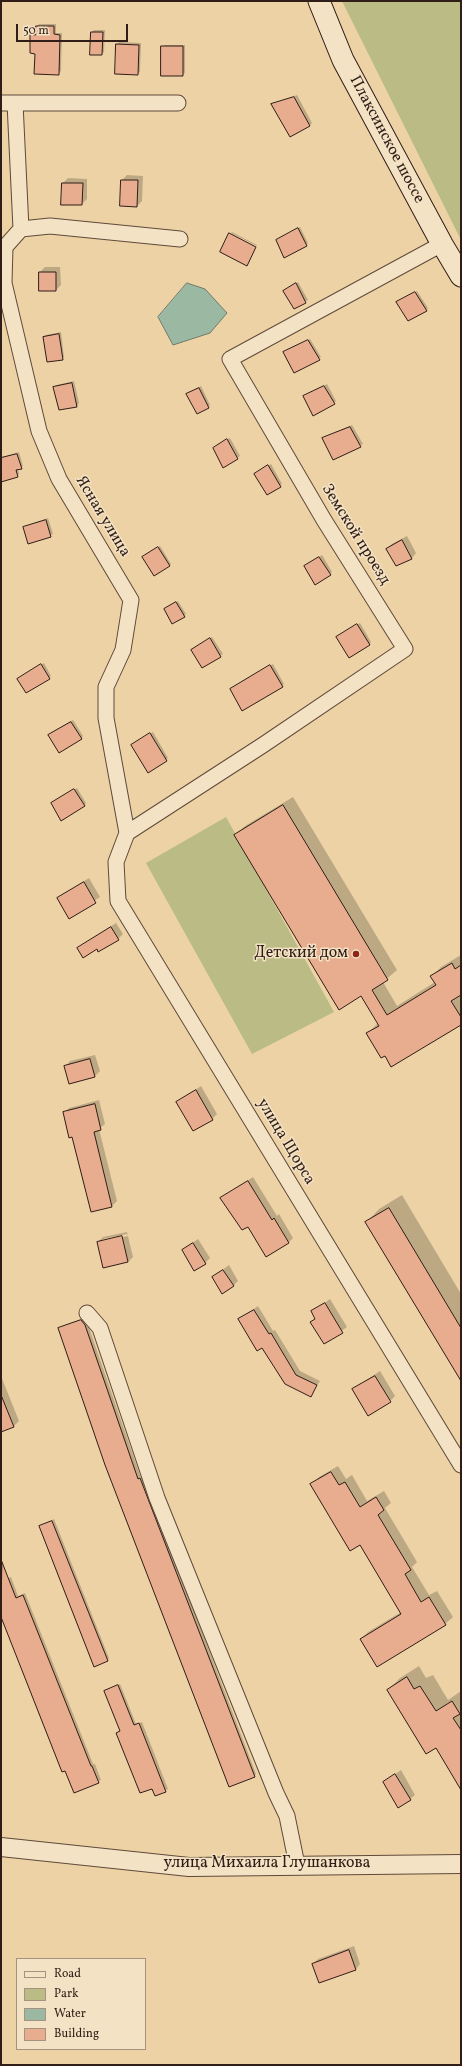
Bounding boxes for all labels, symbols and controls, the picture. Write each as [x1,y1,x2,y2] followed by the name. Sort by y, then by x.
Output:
[18,16,130,42] scale bar
[23,23,49,39] text: 50 m
[344,73,428,207] street label: Плаксинское шоссе
[70,473,134,561] street label: Ясная улица
[316,481,394,589] street label: Земской проезд
[254,944,348,964] place label: Детский дом
[351,949,361,959] marker: Детский дом
[252,1095,318,1189] street label: улица Щорса
[163,1854,371,1874] street label: улица Михаила Глушанкова
[16,1958,146,2050] legend
[54,1966,81,1982] text: Road
[54,1986,79,2002] text: Park
[54,2006,86,2022] text: Water
[54,2026,99,2042] text: Building

